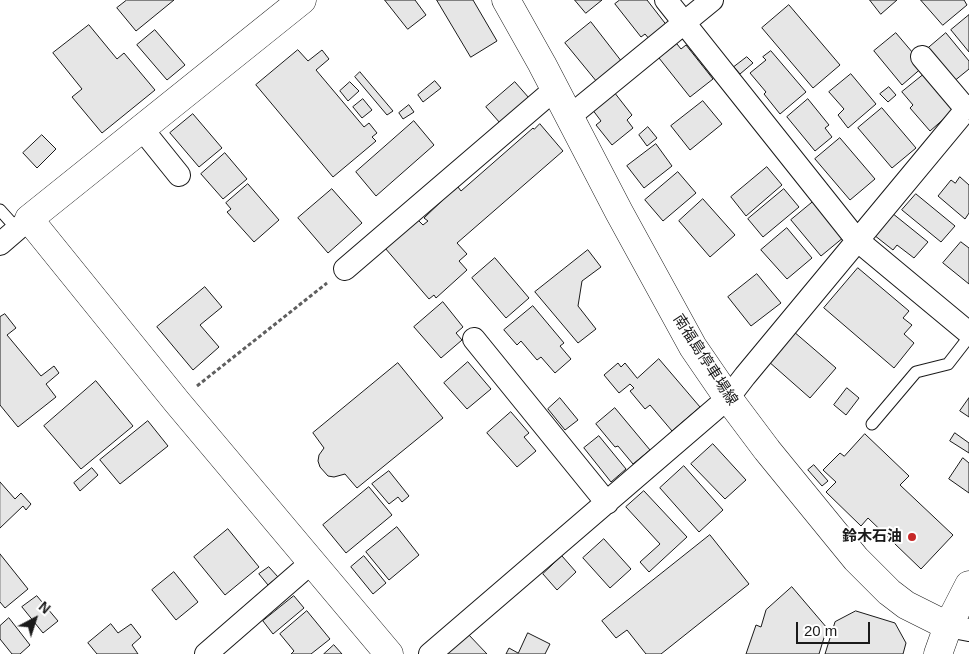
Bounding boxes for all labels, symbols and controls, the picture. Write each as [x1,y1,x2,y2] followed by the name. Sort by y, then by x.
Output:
[669,311,741,409] street label: 南福島停車場線
[842,528,902,546] place label: 鈴木石油
[906,531,918,543] marker: 鈴木石油
[10,594,60,644] north arrow
[36,598,54,617] text: N
[799,612,873,644] scale bar
[804,622,837,639] text: 20 m

